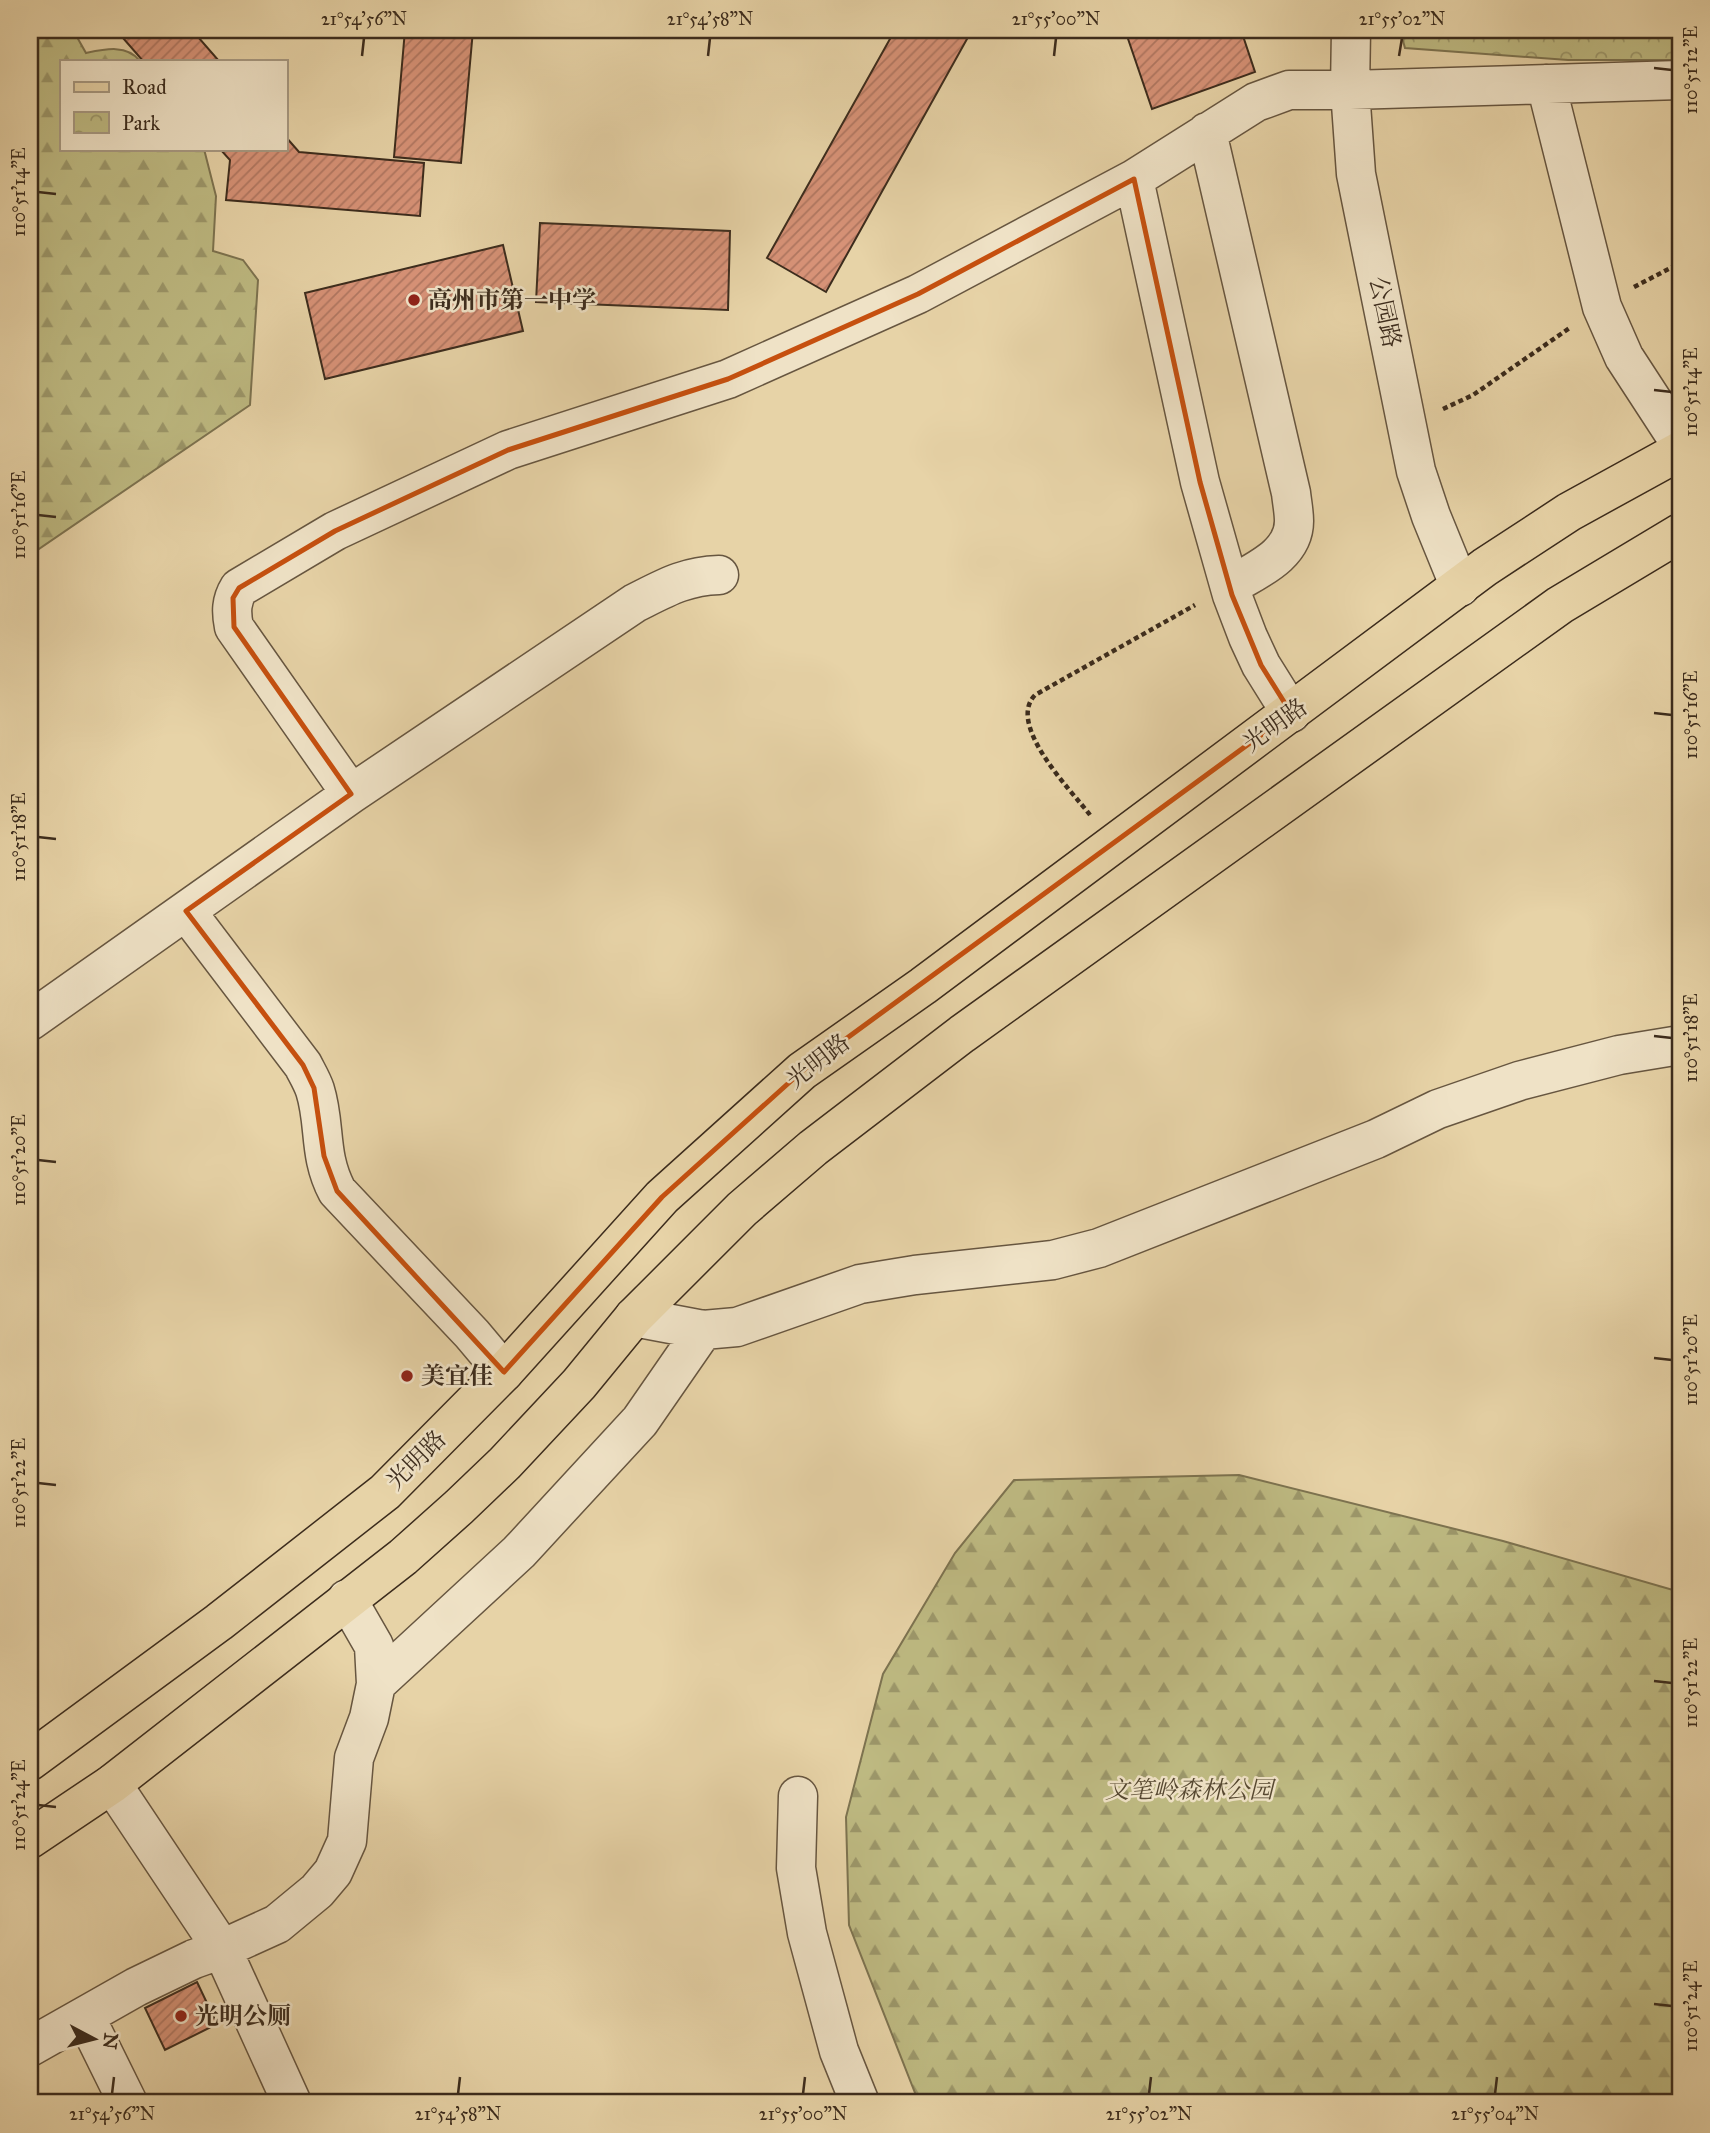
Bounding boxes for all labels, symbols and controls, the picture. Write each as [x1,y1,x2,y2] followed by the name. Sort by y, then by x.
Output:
[321,8,407,30] text: 21°54'56"N
[667,8,753,30] text: 21°54'58"N
[1012,8,1100,30] text: 21°55'00"N
[1359,8,1445,30] text: 21°55'02"N
[1680,26,1702,114] text: 110°51'12"E
[60,60,287,150] legend
[122,74,167,100] text: Road
[122,110,160,136] text: Park
[8,147,30,237] text: 110°51'14"E
[1363,274,1407,350] street label: 公园路
[428,285,596,315] place label: 高州市第一中学
[406,292,422,308] marker: 高州市第一中学
[1680,347,1702,437] text: 110°51'14"E
[8,471,30,559] text: 110°51'16"E
[1680,671,1702,759] text: 110°51'16"E
[1237,692,1313,758] street label: 光明路
[8,792,30,882] text: 110°51'18"E
[1680,993,1702,1083] text: 110°51'18"E
[780,1027,856,1095] street label: 光明路
[8,1114,30,1206] text: 110°51'20"E
[1680,1314,1702,1406] text: 110°51'20"E
[421,1361,493,1391] place label: 美宜佳
[399,1368,415,1384] marker: 美宜佳
[380,1424,452,1496] street label: 光明路
[8,1438,30,1528] text: 110°51'22"E
[1680,1638,1702,1728] text: 110°51'22"E
[8,1759,30,1851] text: 110°51'24"E
[1105,1775,1277,1805] park label: 文笔岭森林公园
[1680,1960,1702,2052] text: 110°51'24"E
[195,2001,291,2031] place label: 光明公厕
[60,2004,130,2074] north arrow
[173,2008,189,2024] marker: 光明公厕
[98,2032,123,2050] text: N
[69,2103,155,2125] text: 21°54'56"N
[415,2103,501,2125] text: 21°54'58"N
[759,2103,847,2125] text: 21°55'00"N
[1106,2103,1192,2125] text: 21°55'02"N
[1451,2103,1539,2125] text: 21°55'04"N

